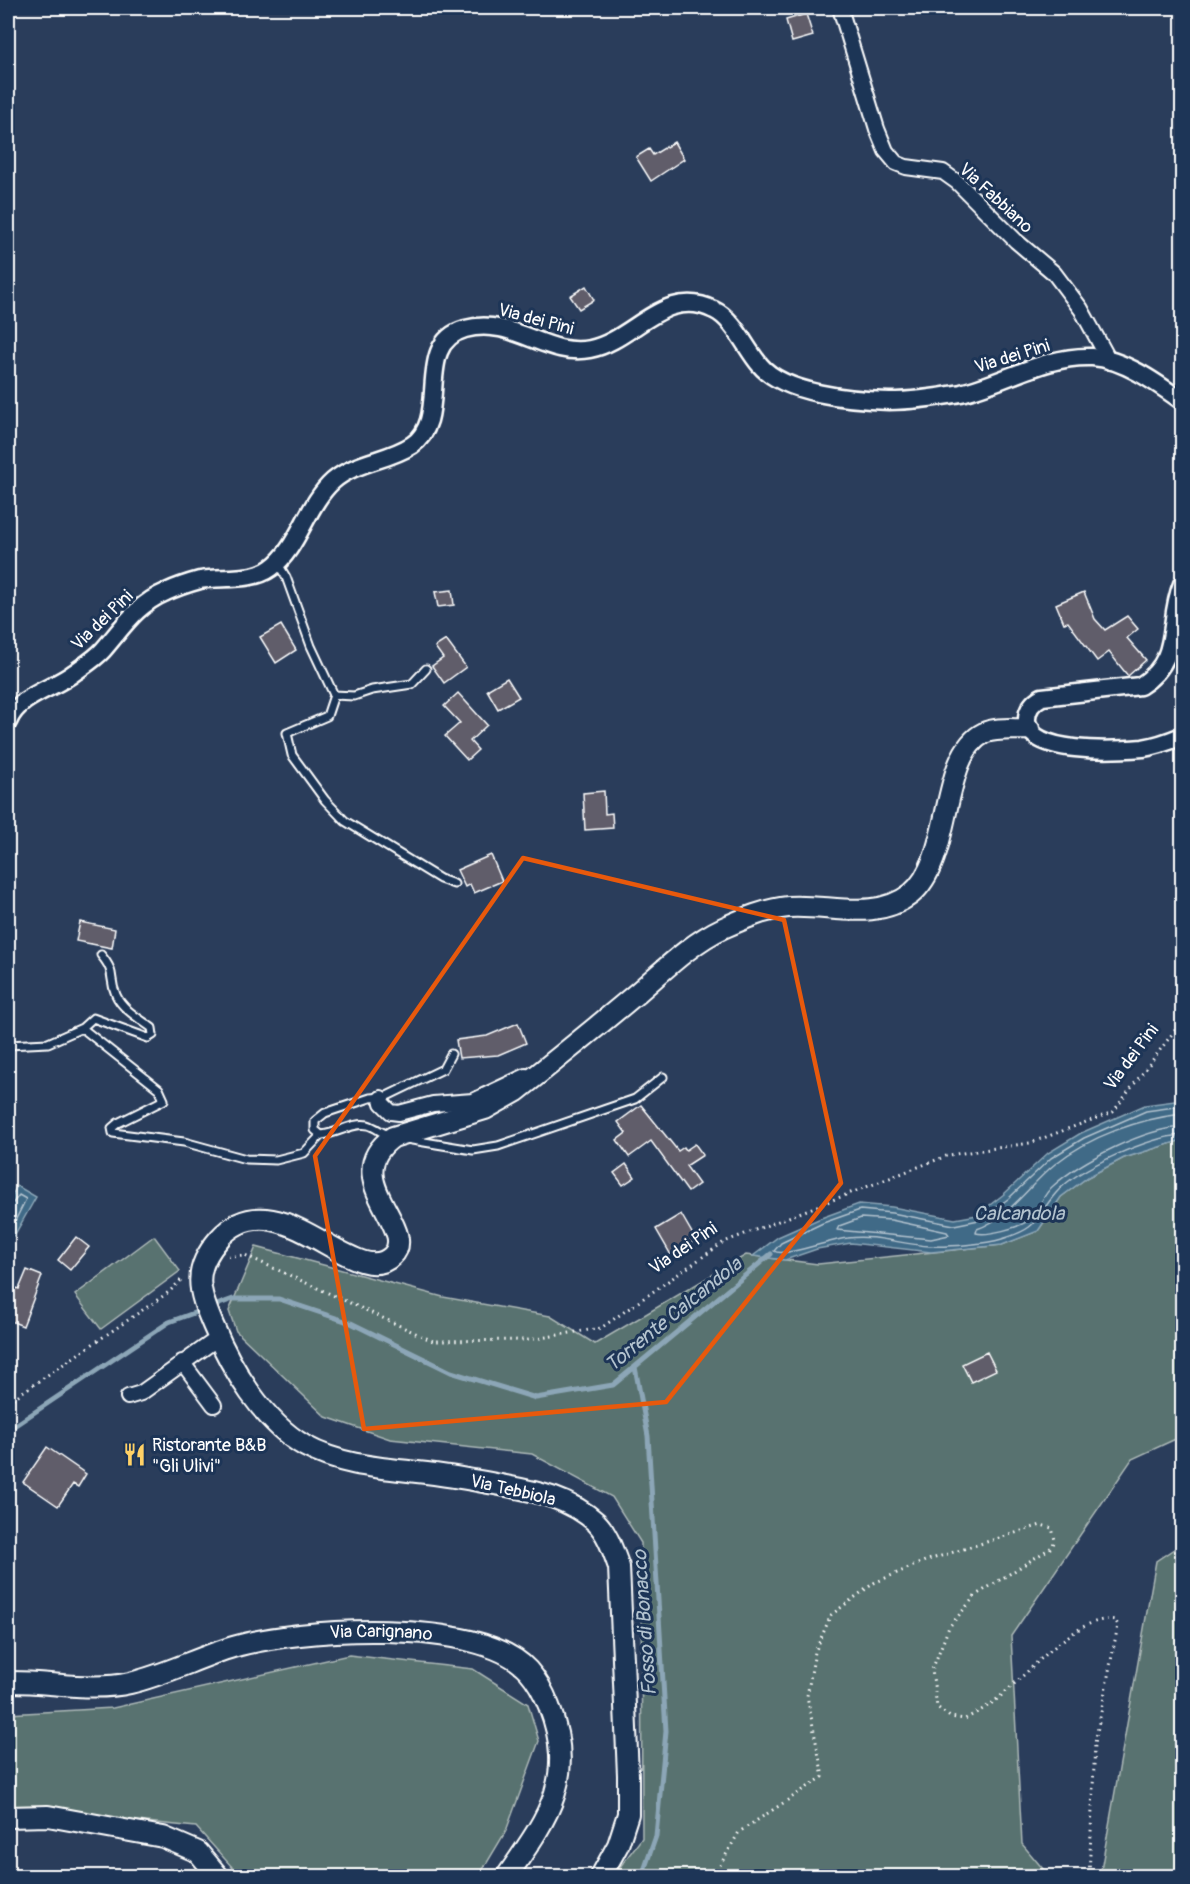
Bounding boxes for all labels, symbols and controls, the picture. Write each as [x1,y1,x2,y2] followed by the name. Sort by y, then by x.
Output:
[954,158,1038,239] street label: Via Fabbiano
[495,298,576,341] street label: Via dei Pini
[972,334,1053,379] street label: Via dei Pini
[66,585,138,656] street label: Via dei Pini
[1099,1019,1164,1095] street label: Via dei Pini
[974,1201,1066,1226] water label: Calcandola
[645,1217,722,1280] street label: Via dei Pini
[600,1251,748,1377] water label: Torrente Calcandola
[152,1434,267,1478] place label: Ristorante B&B "Gli Ulivi"
[121,1442,147,1468] restaurant icon: Ristorante B&B "Gli Ulivi"
[468,1469,558,1512] street label: Via Tebbiola
[627,1548,662,1697] water label: Fosso di Bonacco
[329,1620,434,1646] street label: Via Carignano

